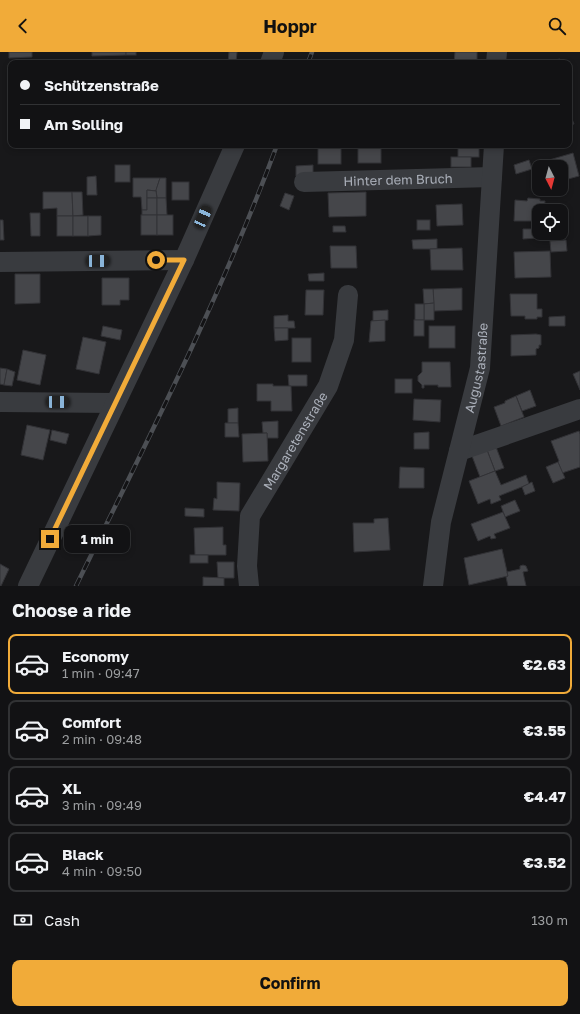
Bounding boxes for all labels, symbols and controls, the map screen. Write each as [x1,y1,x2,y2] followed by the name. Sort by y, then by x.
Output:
[12,15,34,37] icon: back
[263,15,317,37] text: Hoppr
[546,15,568,37] icon: search
[44,76,159,94] text: Schützenstraße
[44,115,123,133] text: Am Solling
[532,160,568,196] north arrow
[532,160,568,240] map controls
[343,170,453,189] street label: Hinter dem Bruch
[193,204,213,230] car
[532,204,568,240] button: locate
[147,251,165,269] route start
[86,255,110,267] car
[461,322,491,414] street label: Augustastraße
[260,389,331,493] street label: Margaretenstraße
[46,396,70,408] car
[64,525,130,553] callout: 1 min
[41,530,59,548] route end
[81,531,113,547] text: 1 min
[12,599,131,621] text: Choose a ride
[14,646,50,682] icon: car
[62,647,129,665] text: Economy
[523,655,566,673] text: €2.63
[62,665,140,681] text: 1 min · 09:47
[14,712,50,748] icon: car
[62,713,121,731] text: Comfort
[523,721,566,739] text: €3.55
[62,731,142,747] text: 2 min · 09:48
[14,778,50,814] icon: car
[62,779,81,797] text: XL
[524,787,566,805] text: €4.47
[62,797,142,813] text: 3 min · 09:49
[14,844,50,880] icon: car
[62,845,104,863] text: Black
[523,853,566,871] text: €3.52
[62,863,142,879] text: 4 min · 09:50
[12,909,34,931] icon: cash
[44,911,80,929] text: Cash
[531,912,568,928] text: 130 m
[12,960,568,1006] button: Confirm

